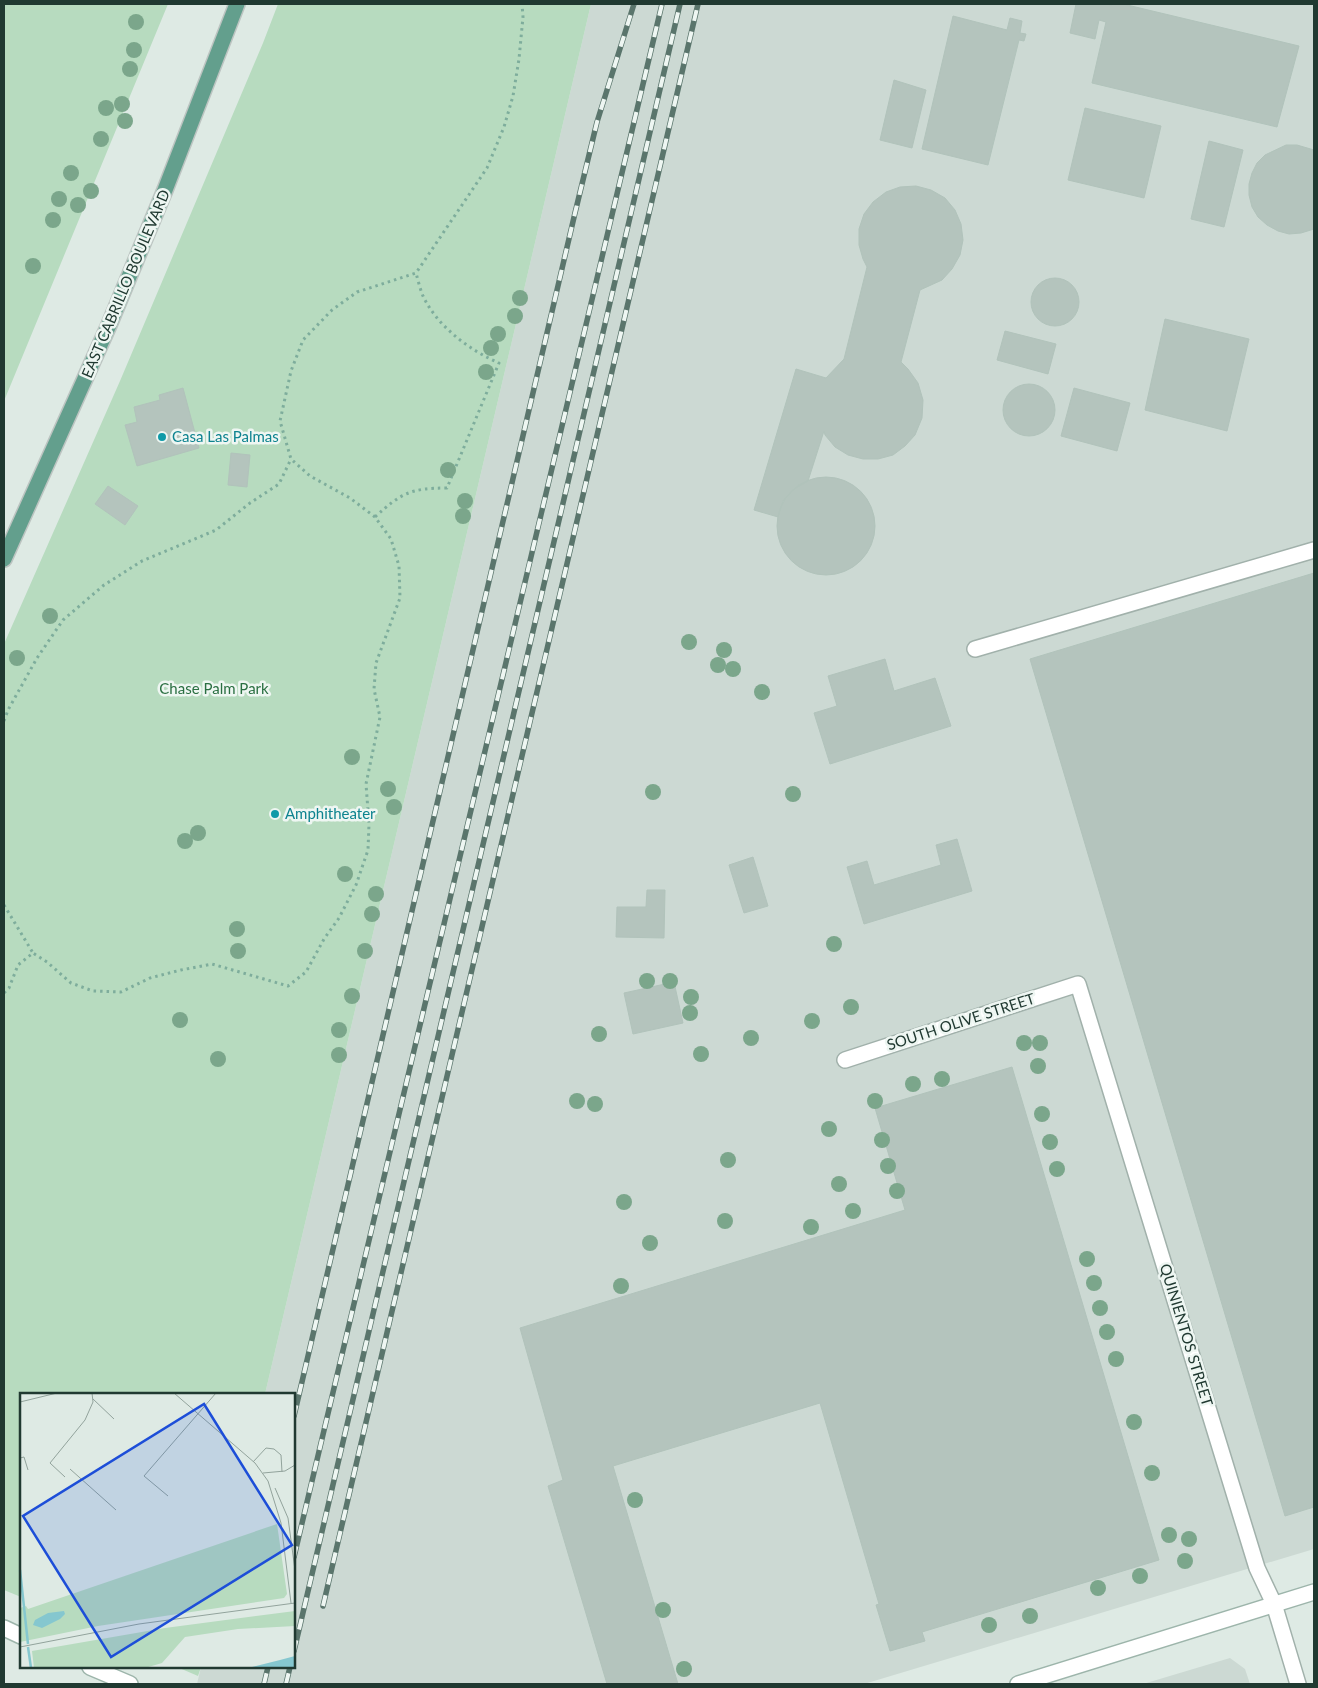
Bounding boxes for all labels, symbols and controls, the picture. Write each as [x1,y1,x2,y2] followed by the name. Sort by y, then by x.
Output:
[77,187,173,380] street label: EAST CABRILLO BOULEVARD
[172,427,279,445] place label: Casa Las Palmas
[156,431,168,443] marker: Casa Las Palmas
[159,679,269,697] park label: Chase Palm Park
[285,804,376,822] place label: Amphitheater
[269,808,281,820] marker: Amphitheater
[884,989,1037,1053] street label: SOUTH OLIVE STREET
[1157,1261,1217,1408] street label: QUINIENTOS STREET
[20,1393,295,1668] inset map

